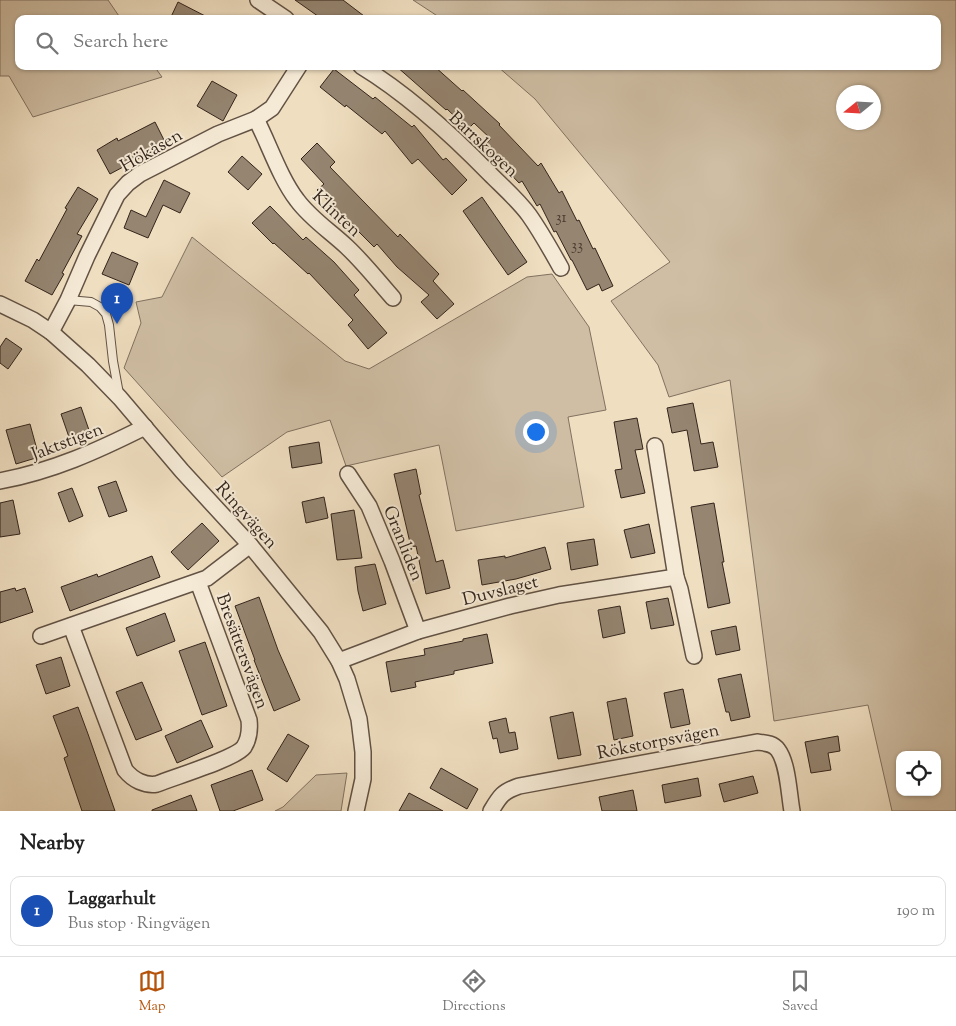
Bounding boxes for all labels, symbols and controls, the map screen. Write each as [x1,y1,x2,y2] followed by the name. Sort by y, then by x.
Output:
[15,15,941,70] search box
[33,29,61,57] icon: search
[73,29,168,56] text: Search here
[836,85,881,130] north arrow
[442,106,524,185] street label: Barrskogen
[116,123,188,180] street label: Hökåsen
[305,185,366,244] street label: Klinten
[555,208,567,229] house number: 31
[571,236,583,257] house number: 33
[101,283,133,324] pin: 1
[27,417,108,469] street label: Jaktstigen
[523,419,549,445] your location
[208,477,283,556] street label: Ringvägen
[375,502,429,586] street label: Granliden
[460,570,541,614] street label: Duvslaget
[208,590,274,713] street label: Bresättersvägen
[595,718,722,768] street label: Rökstorpsvägen
[896,751,941,796] map controls
[896,751,941,796] button: locate
[20,829,85,859] text: Nearby
[68,886,155,913] text: Laggarhult
[34,900,40,923] text: 1
[897,900,935,923] text: 190 m
[68,913,210,936] text: Bus stop · Ringvägen
[138,967,166,1017] tab: Map
[442,967,506,1017] tab: Directions
[782,967,818,1017] tab: Saved

